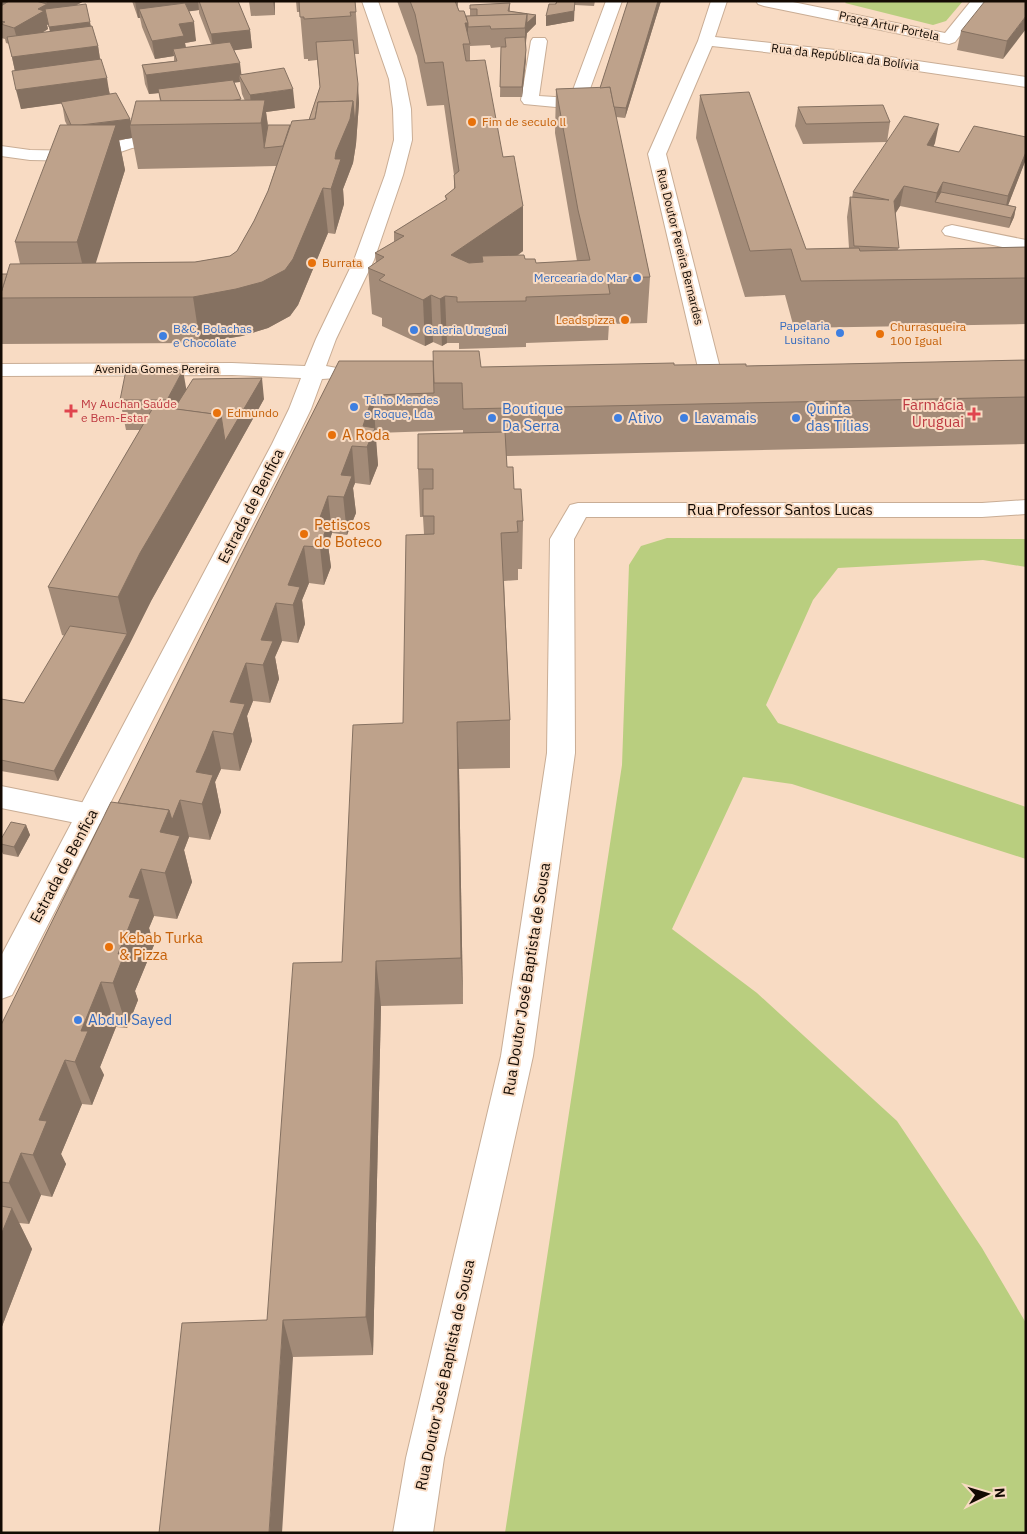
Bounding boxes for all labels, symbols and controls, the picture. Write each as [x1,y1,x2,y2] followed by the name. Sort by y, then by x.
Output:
[838,8,941,44] street label: Praça Artur Portela
[770,40,920,73] street label: Rua da República da Bolívia
[482,114,566,129] place label: Fim de seculo ll
[466,116,478,128] marker: Fim de seculo ll
[654,167,707,327] street label: Rua Doutor Pereira Bernardes
[322,255,363,270] place label: Burrata
[306,257,318,269] marker: Burrata
[534,270,628,285] place label: Mercearia do Mar
[631,272,643,284] marker: Mercearia do Mar
[556,312,616,327] place label: Leadspizza
[619,314,631,326] marker: Leadspizza
[779,318,831,347] place label: Papelaria Lusitano
[890,319,967,348] place label: Churrasqueira 100 Igual
[173,321,252,350] place label: B&C, Bolachas e Chocolate
[424,322,507,337] place label: Galeria Uruguai
[408,324,420,336] marker: Galeria Uruguai
[834,327,846,339] marker: Papelaria Lusitano
[874,328,886,340] marker: Churrasqueira 100 Igual
[157,330,169,342] marker: B&C, Bolachas e Chocolate
[95,361,220,376] street label: Avenida Gomes Pereira
[364,392,439,421] place label: Talho Mendes e Roque, Lda
[902,395,964,431] place label: Farmácia Uruguai
[81,396,177,425] place label: My Auchan Saúde e Bem-Estar
[502,399,563,435] place label: Boutique Da Serra
[806,399,869,435] place label: Quinta das Tílias
[348,401,360,413] marker: Talho Mendes e Roque, Lda
[65,405,77,417] marker: My Auchan Saúde e Bem-Estar
[227,405,279,420] place label: Edmundo
[211,407,223,419] marker: Edmundo
[628,408,662,427] place label: Ativo
[694,408,757,427] place label: Lavamais
[968,408,980,420] marker: Farmácia Uruguai
[486,412,498,424] marker: Boutique Da Serra
[612,412,624,424] marker: Ativo
[678,412,690,424] marker: Lavamais
[790,412,802,424] marker: Quinta das Tílias
[342,425,390,444] place label: A Roda
[326,429,338,441] marker: A Roda
[213,445,288,566] street label: Estrada de Benfica
[687,500,873,519] street label: Rua Professor Santos Lucas
[314,515,382,551] place label: Petiscos do Boteco
[298,528,310,540] marker: Petiscos do Boteco
[26,806,102,926] street label: Estrada de Benfica
[499,861,554,1097] street label: Rua Doutor José Baptista de Sousa
[119,928,203,964] place label: Kebab Turka & Pizza
[103,941,115,953] marker: Kebab Turka & Pizza
[88,1010,172,1029] place label: Abdul Sayed
[72,1014,84,1026] marker: Abdul Sayed
[411,1258,478,1492] street label: Rua Doutor José Baptista de Sousa
[962,1469,1012,1519] north arrow
[991,1487,1009,1499] text: N

